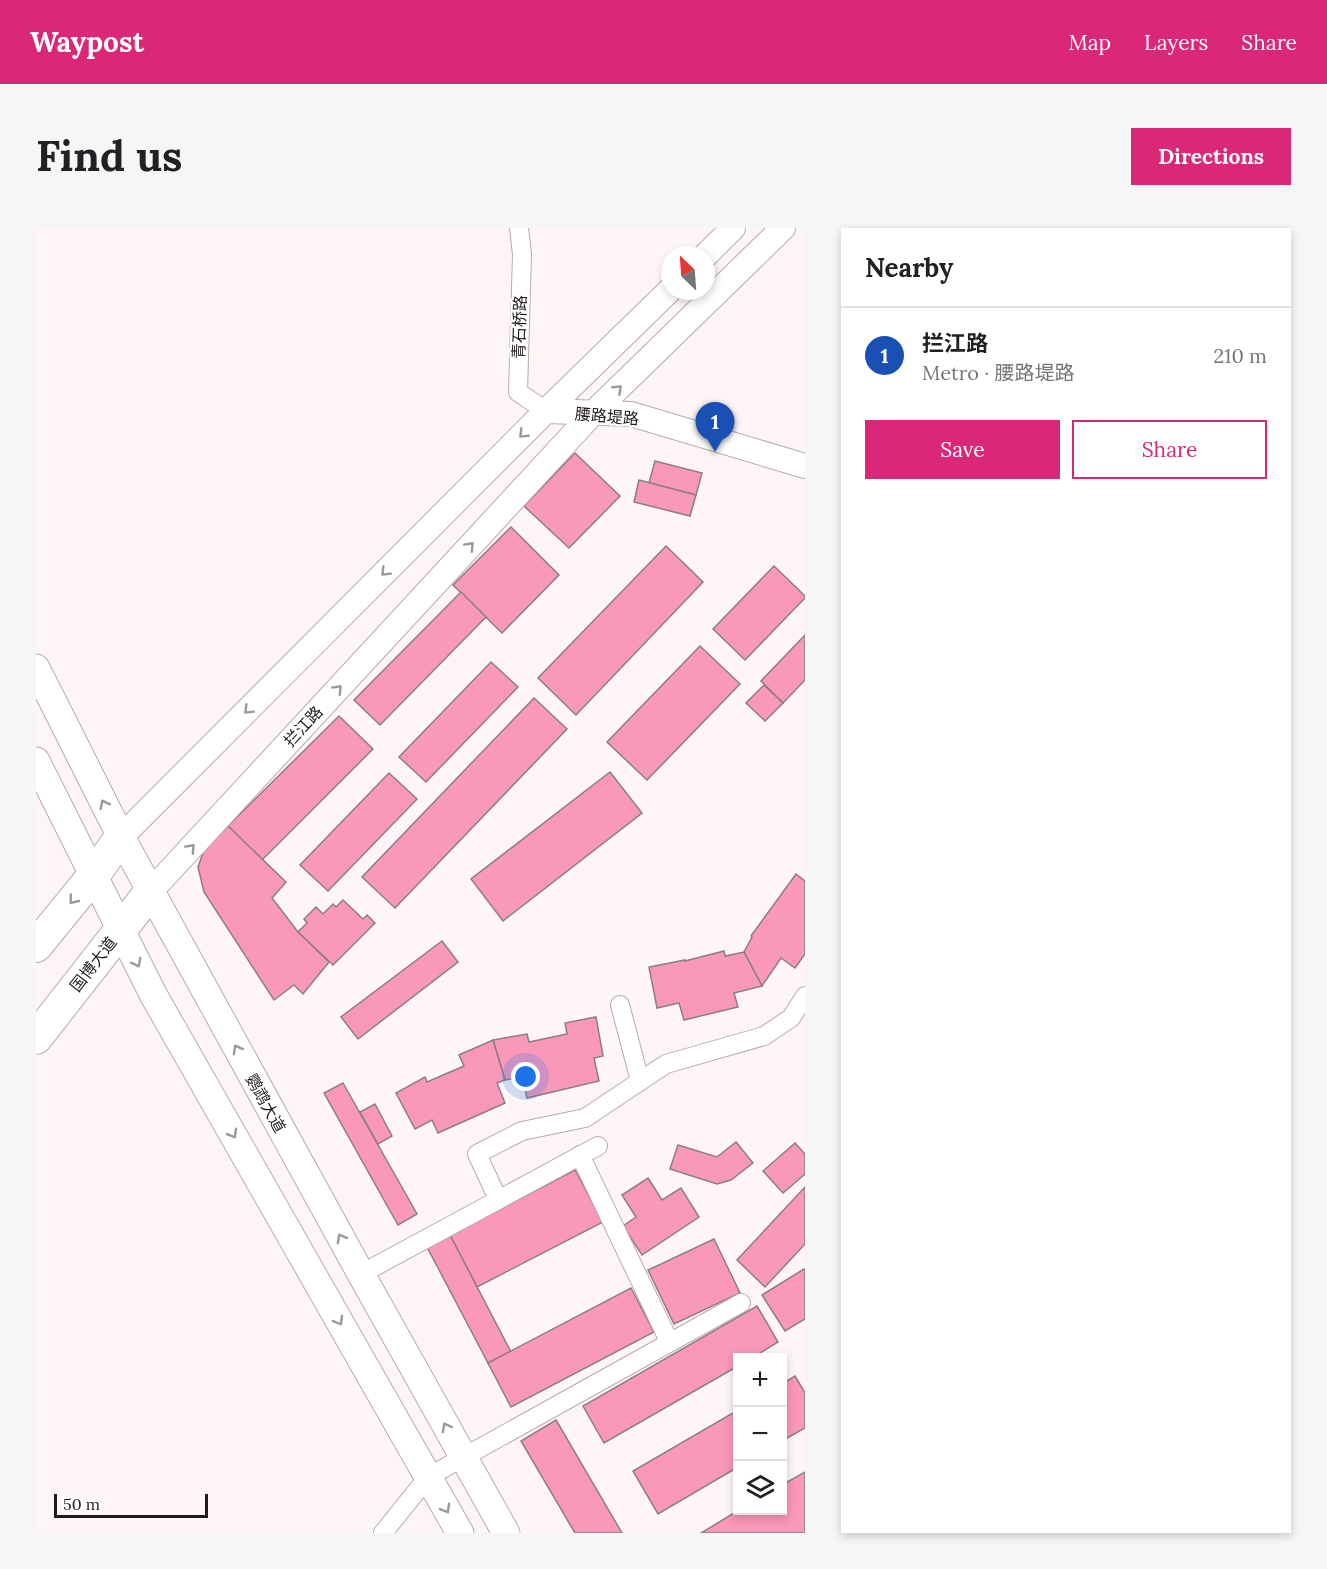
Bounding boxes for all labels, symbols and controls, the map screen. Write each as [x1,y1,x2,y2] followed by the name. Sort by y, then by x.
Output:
[30,24,144,60] text: Waypost
[1068,29,1111,56] text: Map
[1144,29,1208,56] text: Layers
[1241,29,1297,56] text: Share
[1131,128,1291,185] button: Directions
[36,129,182,183] text: Find us
[661,246,715,300] north arrow
[865,251,953,284] text: Nearby
[508,295,530,359] street label: 青石桥路
[922,329,988,357] text: 拦江路
[880,343,889,368] text: 1
[1213,343,1267,368] text: 210 m
[922,360,1074,385] text: Metro · 腰路堤路
[612,385,622,396] one-way arrow
[696,402,734,452] pin: 1
[574,403,640,429] street label: 腰路堤路
[865,420,1060,479] button: Save
[1072,420,1267,479] button: Share
[520,427,530,438] one-way arrow
[463,543,474,553] one-way arrow
[382,565,393,576] one-way arrow
[330,686,341,697] one-way arrow
[279,702,327,750] street label: 拦江路
[244,703,255,714] one-way arrow
[100,799,112,810] one-way arrow
[184,844,195,855] one-way arrow
[69,894,80,905] one-way arrow
[65,933,121,995] street label: 国博大道
[130,957,142,968] one-way arrow
[233,1045,244,1055] one-way arrow
[511,1062,540,1091] your location
[242,1070,290,1136] street label: 鹦鹉大道
[225,1127,237,1138] one-way arrow
[337,1234,348,1245] one-way arrow
[332,1315,344,1325] one-way arrow
[733,1353,787,1515] map controls
[733,1353,787,1407] button: +
[733,1407,787,1461] button: −
[442,1423,453,1433] one-way arrow
[733,1461,787,1515] button: layers
[54,1491,208,1518] scale bar
[63,1494,100,1514] text: 50 m
[439,1503,451,1513] one-way arrow

